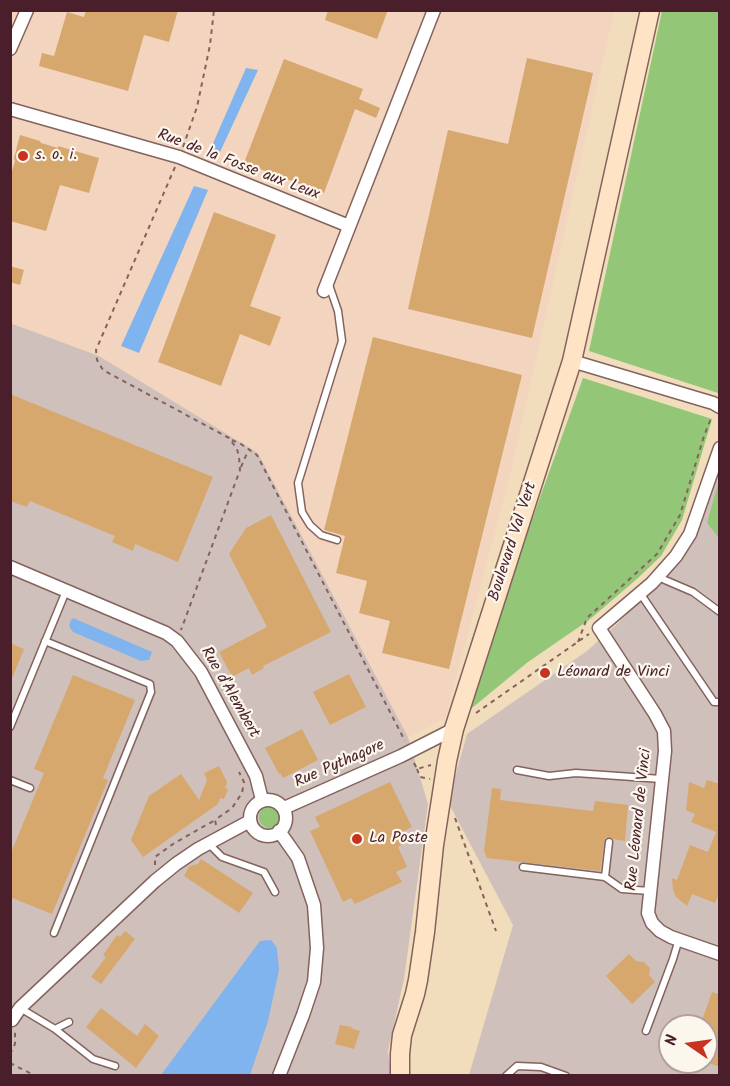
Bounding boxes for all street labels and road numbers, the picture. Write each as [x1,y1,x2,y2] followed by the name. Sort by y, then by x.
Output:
[154,126,322,206] street label: Rue de la Fosse aux Leux
[486,480,542,604] street label: Boulevard Val Vert
[195,644,263,742] street label: Rue d'Alembert
[292,737,388,793] street label: Rue Pythagore
[623,748,657,892] street label: Rue Léonard de Vinci

